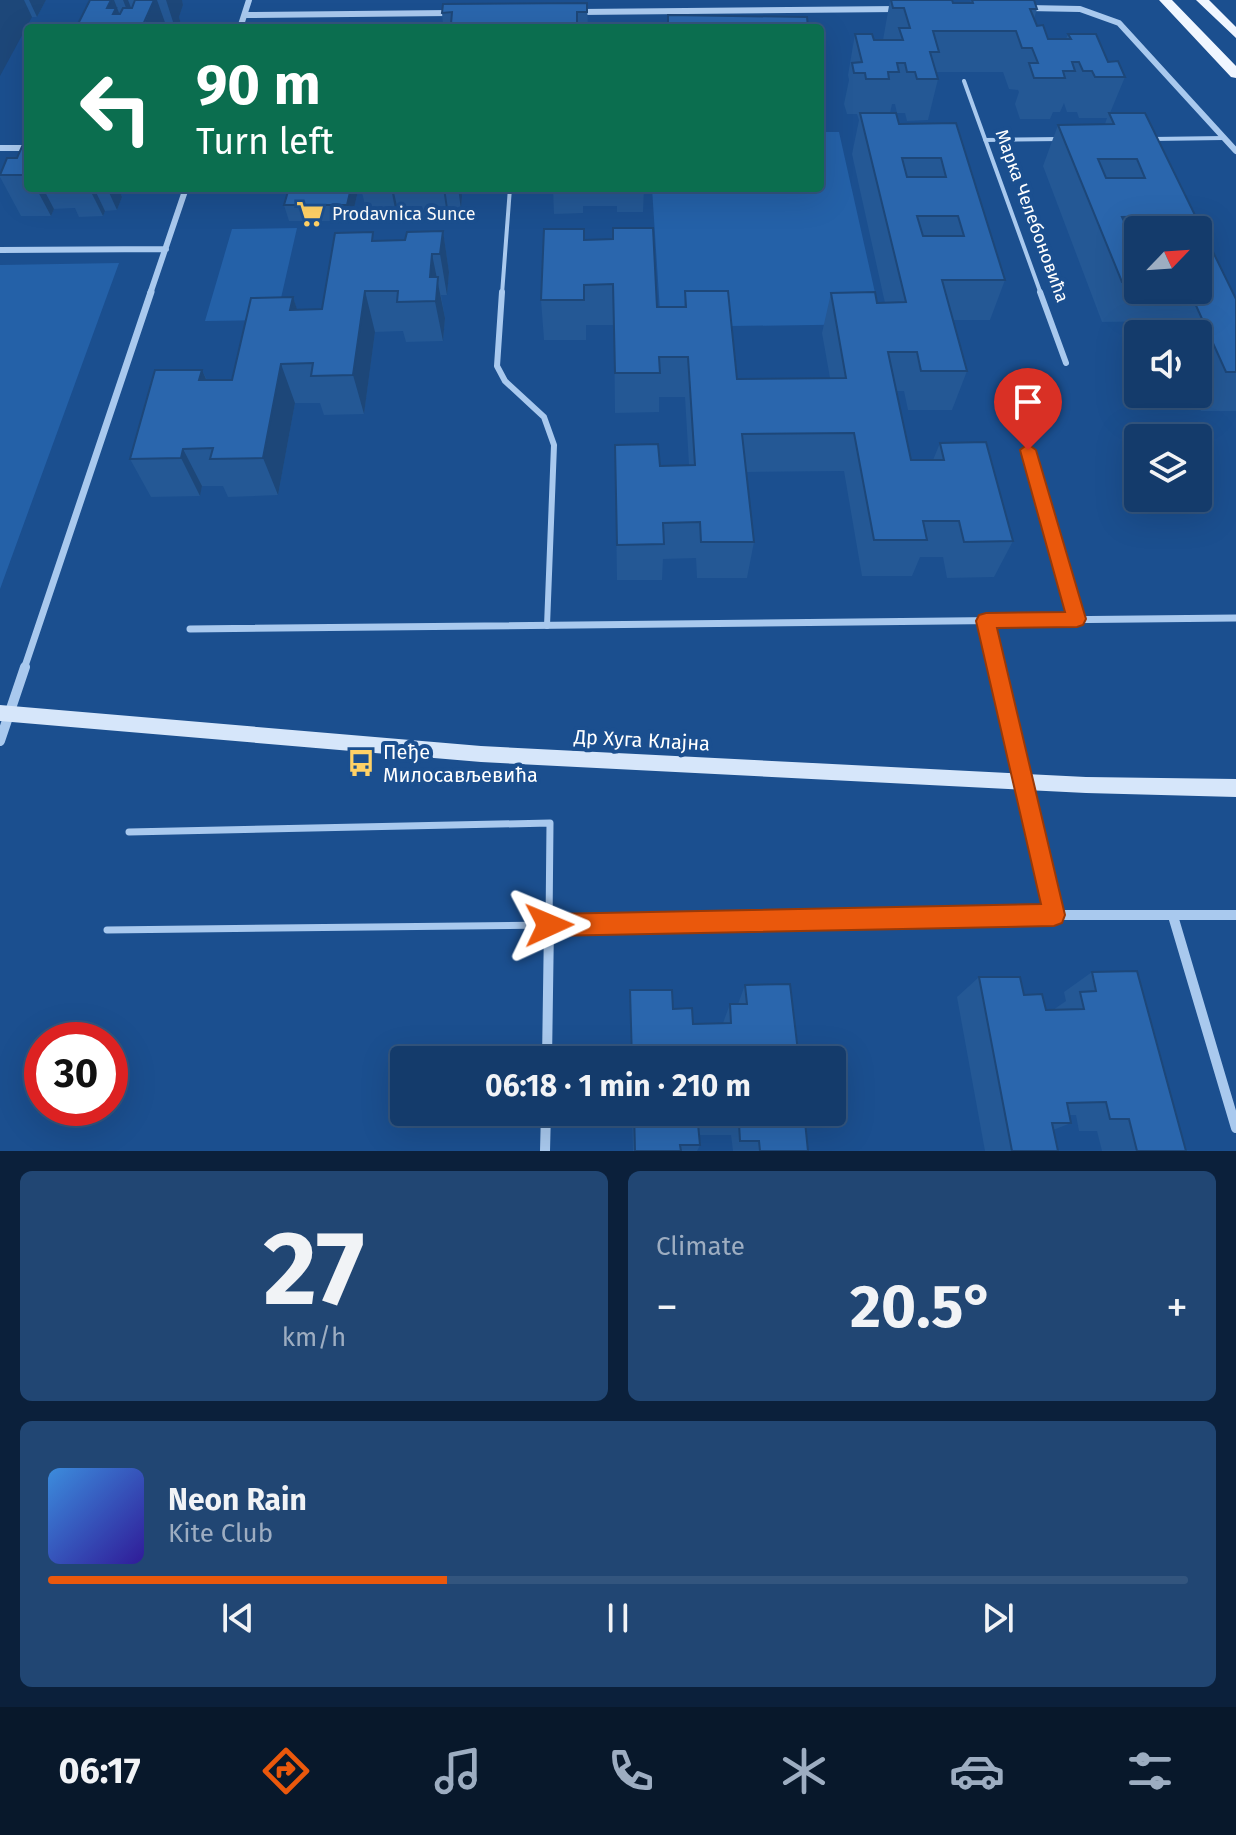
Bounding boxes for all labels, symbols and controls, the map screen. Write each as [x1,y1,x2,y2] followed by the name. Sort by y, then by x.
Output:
[196,52,321,119] text: 90 m
[64,56,168,160] icon: left
[196,120,334,164] text: Turn left
[990,127,1074,305] street label: Марка Челебоновића
[295,199,325,229] supermarket icon: Prodavnica Sunce
[332,203,476,225] place label: Prodavnica Sunce
[1124,216,1212,304] north arrow
[1124,216,1212,512] map controls
[1124,320,1212,408] button: sound
[994,368,1062,450] pin
[1006,380,1050,424] icon: arrive
[1124,424,1212,512] button: layers
[572,724,711,756] street label: Др Хуга Клајна
[383,740,538,787] place label: Пеђе Милосављевића
[346,748,376,778] bus stop icon: Пеђе Милосављевића
[507,883,591,967] position arrow
[24,1022,128,1126] speed limit sign: 30
[485,1068,751,1104] text: 06:18 · 1 min · 210 m
[263,1207,365,1332] text: 27
[656,1231,745,1262] text: Climate
[850,1271,994,1343] text: 20.5°
[656,1281,678,1334] text: −
[1166,1281,1188,1334] text: +
[282,1322,346,1353] text: km/h
[168,1482,307,1518] text: Neon Rain
[168,1518,273,1549] text: Kite Club
[216,1596,260,1640] icon: previous
[596,1596,640,1640] icon: pause
[976,1596,1020,1640] icon: next
[258,1743,314,1799] icon: directions
[430,1743,486,1799] icon: music
[603,1743,659,1799] icon: phone
[776,1743,832,1799] icon: climate
[949,1743,1005,1799] icon: car
[1122,1743,1178,1799] icon: filters
[58,1749,141,1793] text: 06:17

